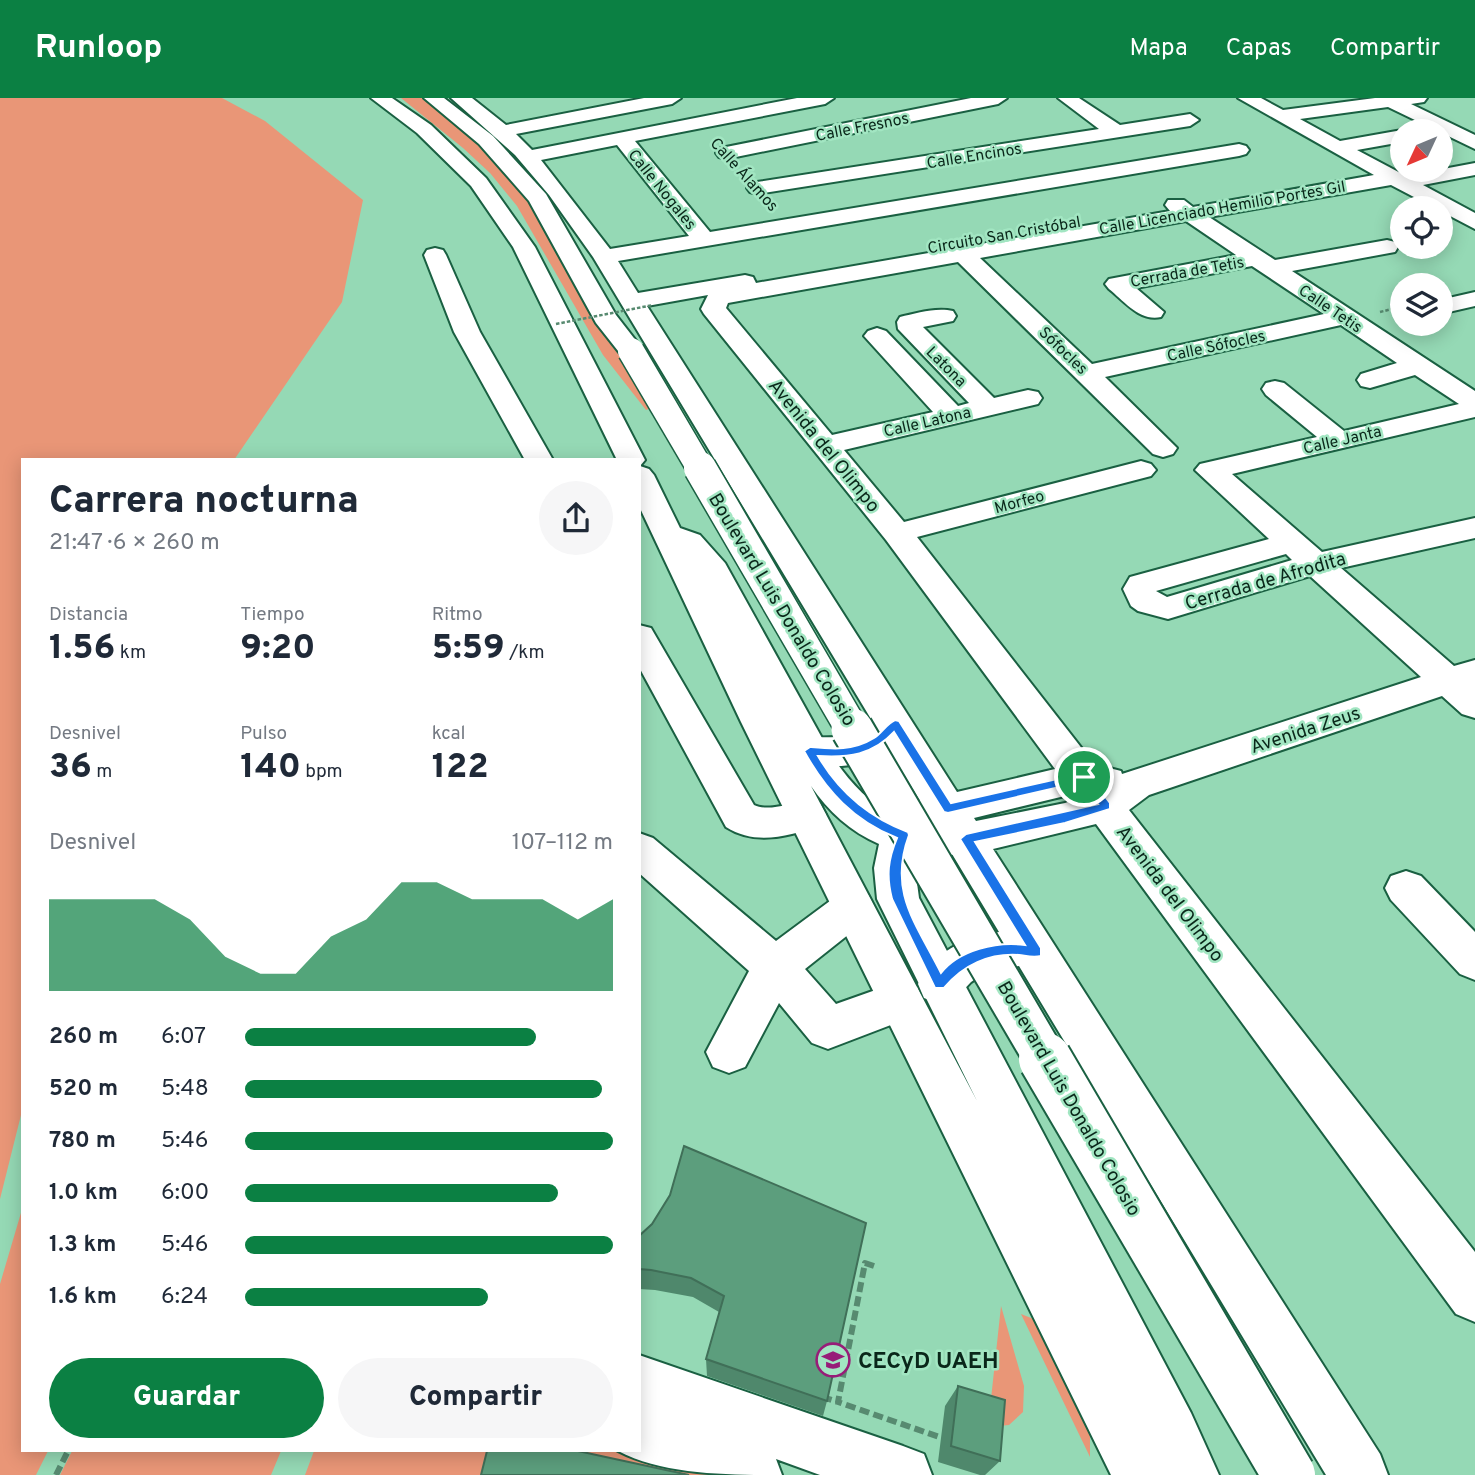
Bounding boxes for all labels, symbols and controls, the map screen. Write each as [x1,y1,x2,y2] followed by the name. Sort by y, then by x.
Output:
[35,28,162,70] text: Runloop
[1130,34,1188,64] text: Mapa
[1226,34,1292,64] text: Capas
[1330,34,1440,64] text: Compartir
[814,109,911,147] street label: Calle Fresnos
[1390,119,1452,182] north arrow
[1390,119,1453,336] map controls
[705,133,783,216] street label: Calle Álamos
[925,140,1023,174] street label: Calle Encinos
[623,146,700,235] street label: Calle Nogales
[1098,177,1347,241] street label: Calle Licenciado Hemilio Portes Gil
[1390,196,1453,259] button: locate
[926,213,1083,259] street label: Circuito San Cristóbal
[1129,253,1246,293] street label: Cerrada de Tetis
[1390,273,1453,336] button: layers
[1294,281,1366,338] street label: Calle Tetis
[1034,323,1091,380] street label: Sófocles
[1165,327,1267,367] street label: Calle Sófocles
[921,343,970,392] street label: Latona
[762,375,885,518] street label: Avenida del Olimpo
[882,403,973,443] street label: Calle Latona
[1301,422,1384,460] street label: Calle Janta
[49,478,359,527] text: Carrera nocturna
[539,481,613,555] button: share
[992,487,1047,519] street label: Morfeo
[702,489,860,731] street label: Boulevard Luis Donaldo Colosio
[49,529,220,558] text: 21:47 · 6 × 260 m
[1182,547,1349,616] street label: Cerrada de Afrodita
[49,603,128,627] text: Distancia
[240,603,305,627] text: Tiempo
[432,603,483,627] text: Ritmo
[49,627,115,671] text: 1.56
[240,627,315,671] text: 9:20
[432,627,505,671] text: 5:59
[115,641,146,665] text: km
[505,641,545,665] text: /km
[1247,702,1364,760] street label: Avenida Zeus
[49,722,121,746] text: Desnivel
[240,722,287,746] text: Pulso
[432,722,465,746] text: kcal
[49,746,92,790] text: 36
[240,746,301,790] text: 140
[432,746,489,790] text: 122
[1054,747,1114,807] pin
[1065,758,1103,796] icon: arrive
[92,760,112,784] text: m
[301,760,343,784] text: bpm
[1110,821,1229,967] street label: Avenida del Olimpo
[49,829,136,858] text: Desnivel
[512,829,613,858] text: 107–112 m
[991,977,1146,1221] street label: Boulevard Luis Donaldo Colosio
[49,1023,118,1052] text: 260 m
[161,1023,206,1052] text: 6:07
[49,1075,118,1104] text: 520 m
[161,1075,209,1104] text: 5:48
[49,1127,116,1156] text: 780 m
[161,1127,208,1156] text: 5:46
[49,1179,118,1208] text: 1.0 km
[161,1179,209,1208] text: 6:00
[49,1231,116,1260] text: 1.3 km
[161,1231,208,1260] text: 5:46
[49,1283,117,1312] text: 1.6 km
[161,1283,208,1312] text: 6:24
[814,1341,852,1379] school or university icon: CECyD UAEH
[858,1348,999,1377] place label: CECyD UAEH
[49,1358,324,1438] button: Guardar
[338,1358,613,1438] button: Compartir

